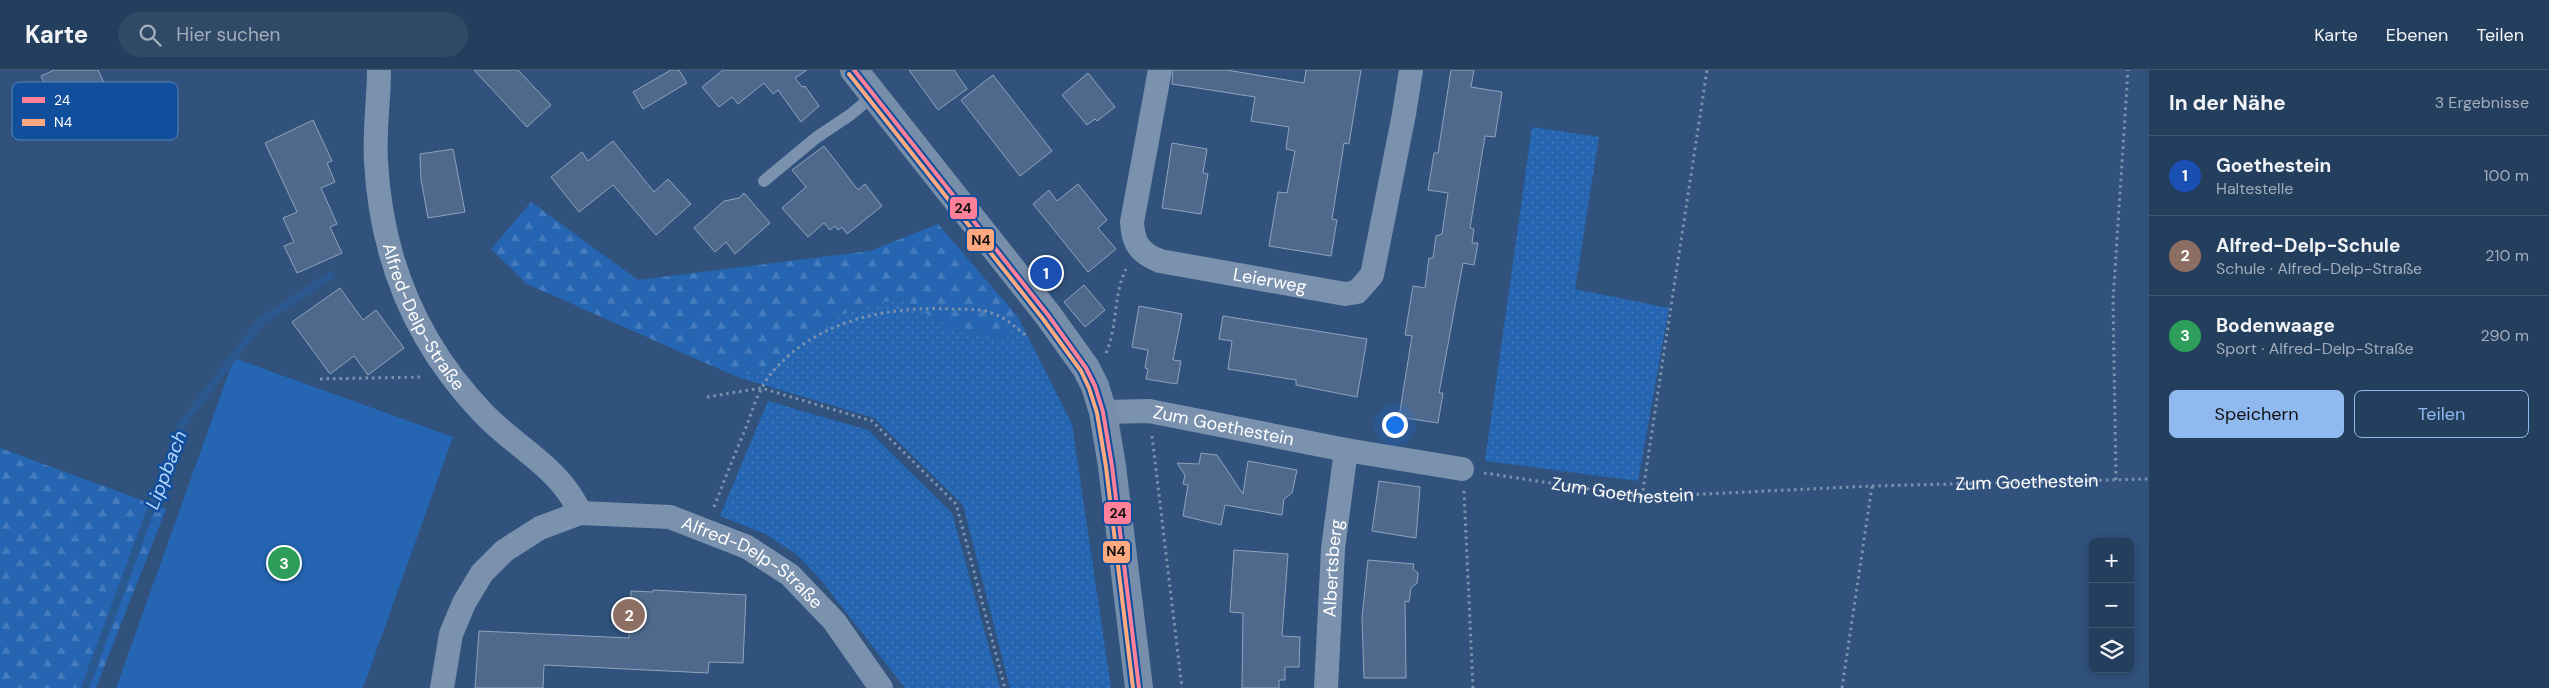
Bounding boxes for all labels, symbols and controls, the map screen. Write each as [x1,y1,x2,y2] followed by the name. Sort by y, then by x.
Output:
[118,12,468,57] search box
[25,19,88,50] text: Karte
[136,21,164,49] icon: search
[176,22,281,47] text: Hier suchen
[2314,23,2358,47] text: Karte
[2386,23,2448,47] text: Ebenen
[2476,23,2524,47] text: Teilen
[12,82,178,140] legend
[2169,89,2286,117] text: In der Nähe
[54,91,71,109] text: 24
[2435,92,2529,113] text: 3 Ergebnisse
[54,113,73,131] text: N4
[2216,153,2331,178] text: Goethestein
[2182,165,2188,186] text: 1
[2484,165,2529,186] text: 100 m
[2216,178,2293,199] text: Haltestelle
[949,196,978,220] line badge: 24
[954,199,972,217] text: 24
[966,228,995,252] line badge: N4
[971,231,991,249] text: N4
[2216,233,2400,258] text: Alfred-Delp-Schule
[377,240,470,395] street label: Alfred-Delp-Straße
[2180,245,2190,266] text: 2
[2485,245,2529,266] text: 210 m
[1030,254,1062,292] pin: 1
[2216,258,2422,279] text: Schule · Alfred-Delp-Straße
[1231,262,1308,299] street label: Leierweg
[2216,313,2335,338] text: Bodenwaage
[2180,325,2190,346] text: 3
[2480,325,2529,346] text: 290 m
[2216,338,2414,359] text: Sport · Alfred-Delp-Straße
[2169,390,2344,438] button: Speichern
[2354,390,2529,438] button: Teilen
[1151,400,1296,451] street label: Zum Goethestein
[1382,412,1408,438] your location
[140,427,192,513] water label: Lippbach
[1955,468,2099,496] street label: Zum Goethestein
[1550,471,1694,509] street label: Zum Goethestein
[1103,501,1132,525] line badge: 24
[1109,504,1127,522] text: 24
[678,511,828,614] street label: Alfred-Delp-Straße
[1318,518,1349,618] street label: Albertsberg
[2089,538,2134,673] map controls
[2089,538,2134,583] button: +
[1102,540,1131,564] line badge: N4
[1106,542,1126,560] text: N4
[268,544,300,582] pin: 3
[2089,583,2134,628] button: −
[613,596,645,634] pin: 2
[2089,628,2134,673] button: layers

